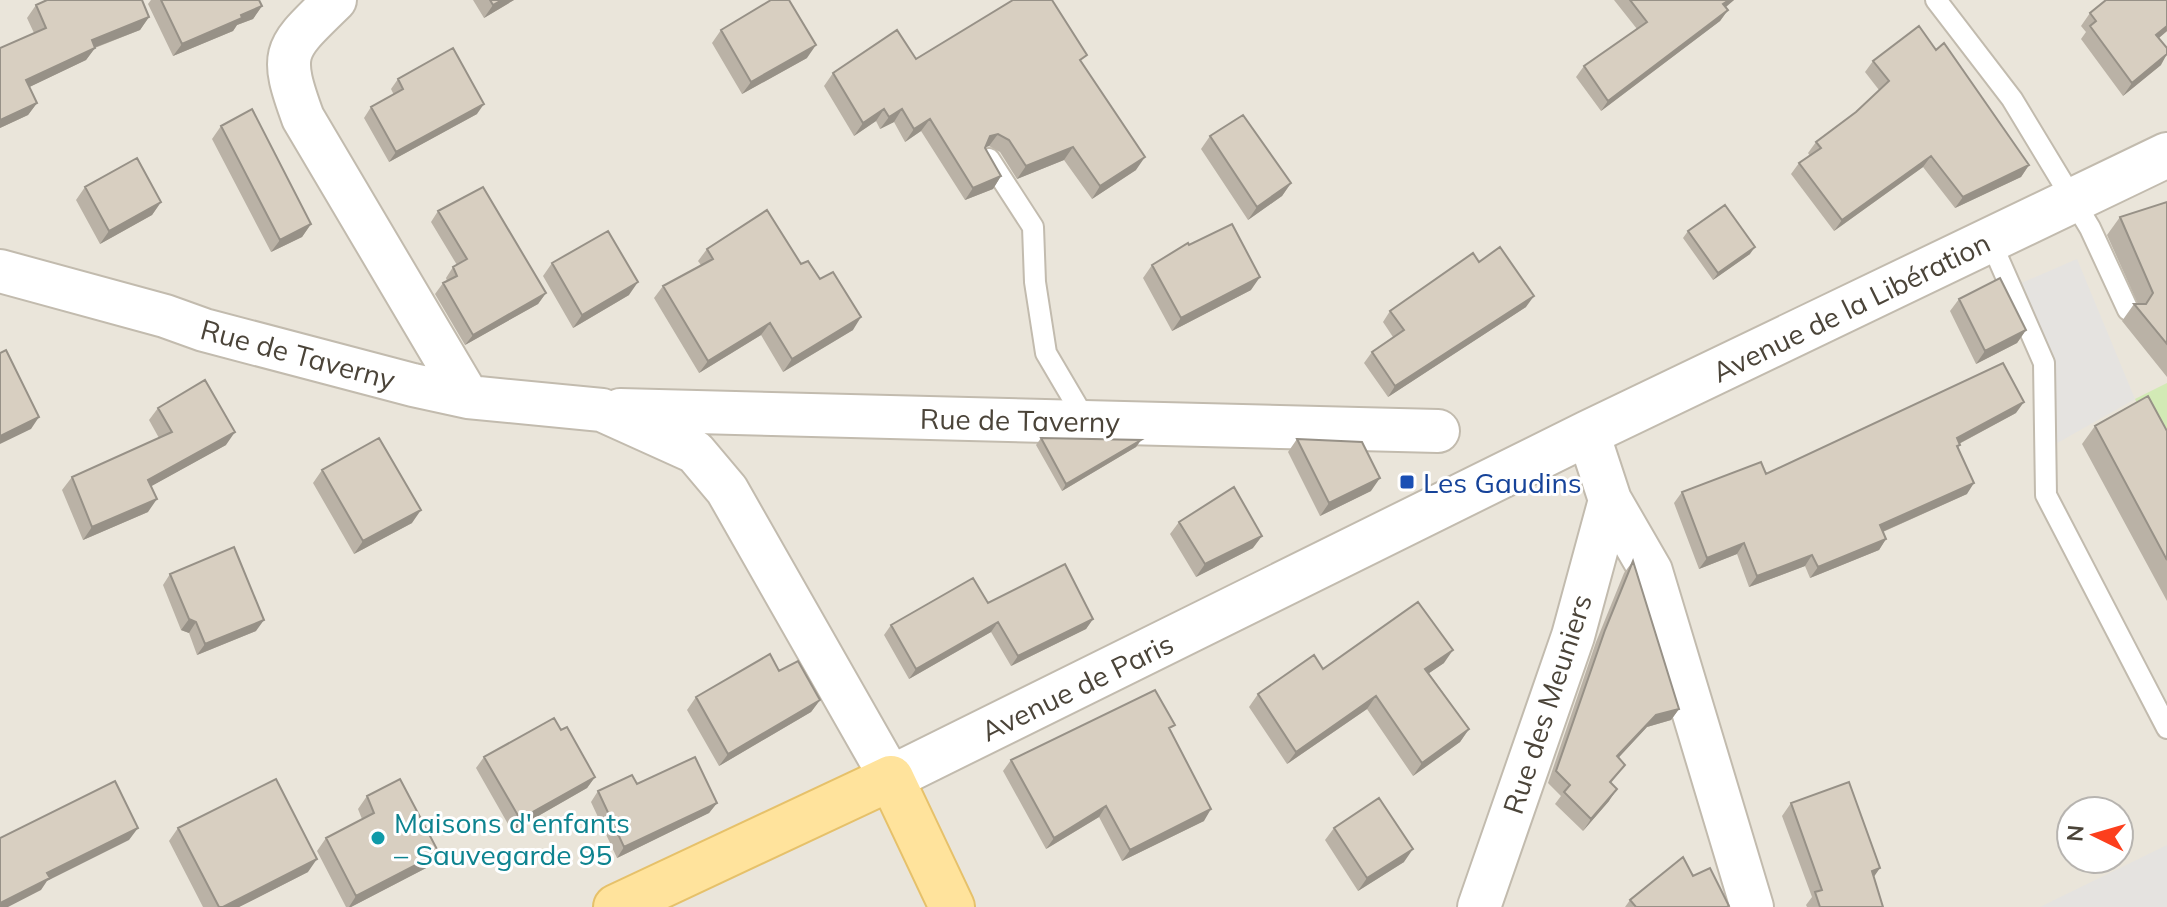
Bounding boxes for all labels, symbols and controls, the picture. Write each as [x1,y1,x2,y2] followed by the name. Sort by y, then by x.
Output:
[1706,225,1996,389] street label: Avenue de la Libération
[197,311,399,397] street label: Rue de Taverny
[920,401,1120,439] street label: Rue de Taverny
[1423,465,1582,500] place label: Les Gaudins
[1398,473,1416,491] marker: Les Gaudins
[1495,590,1599,818] street label: Rue des Meuniers
[975,625,1179,749] street label: Avenue de Paris
[2055,795,2135,875] north arrow
[394,805,630,872] place label: Maisons d'enfants – Sauvegarde 95
[2060,824,2090,843] text: N
[369,829,387,847] marker: Maisons d'enfants – Sauvegarde 95

